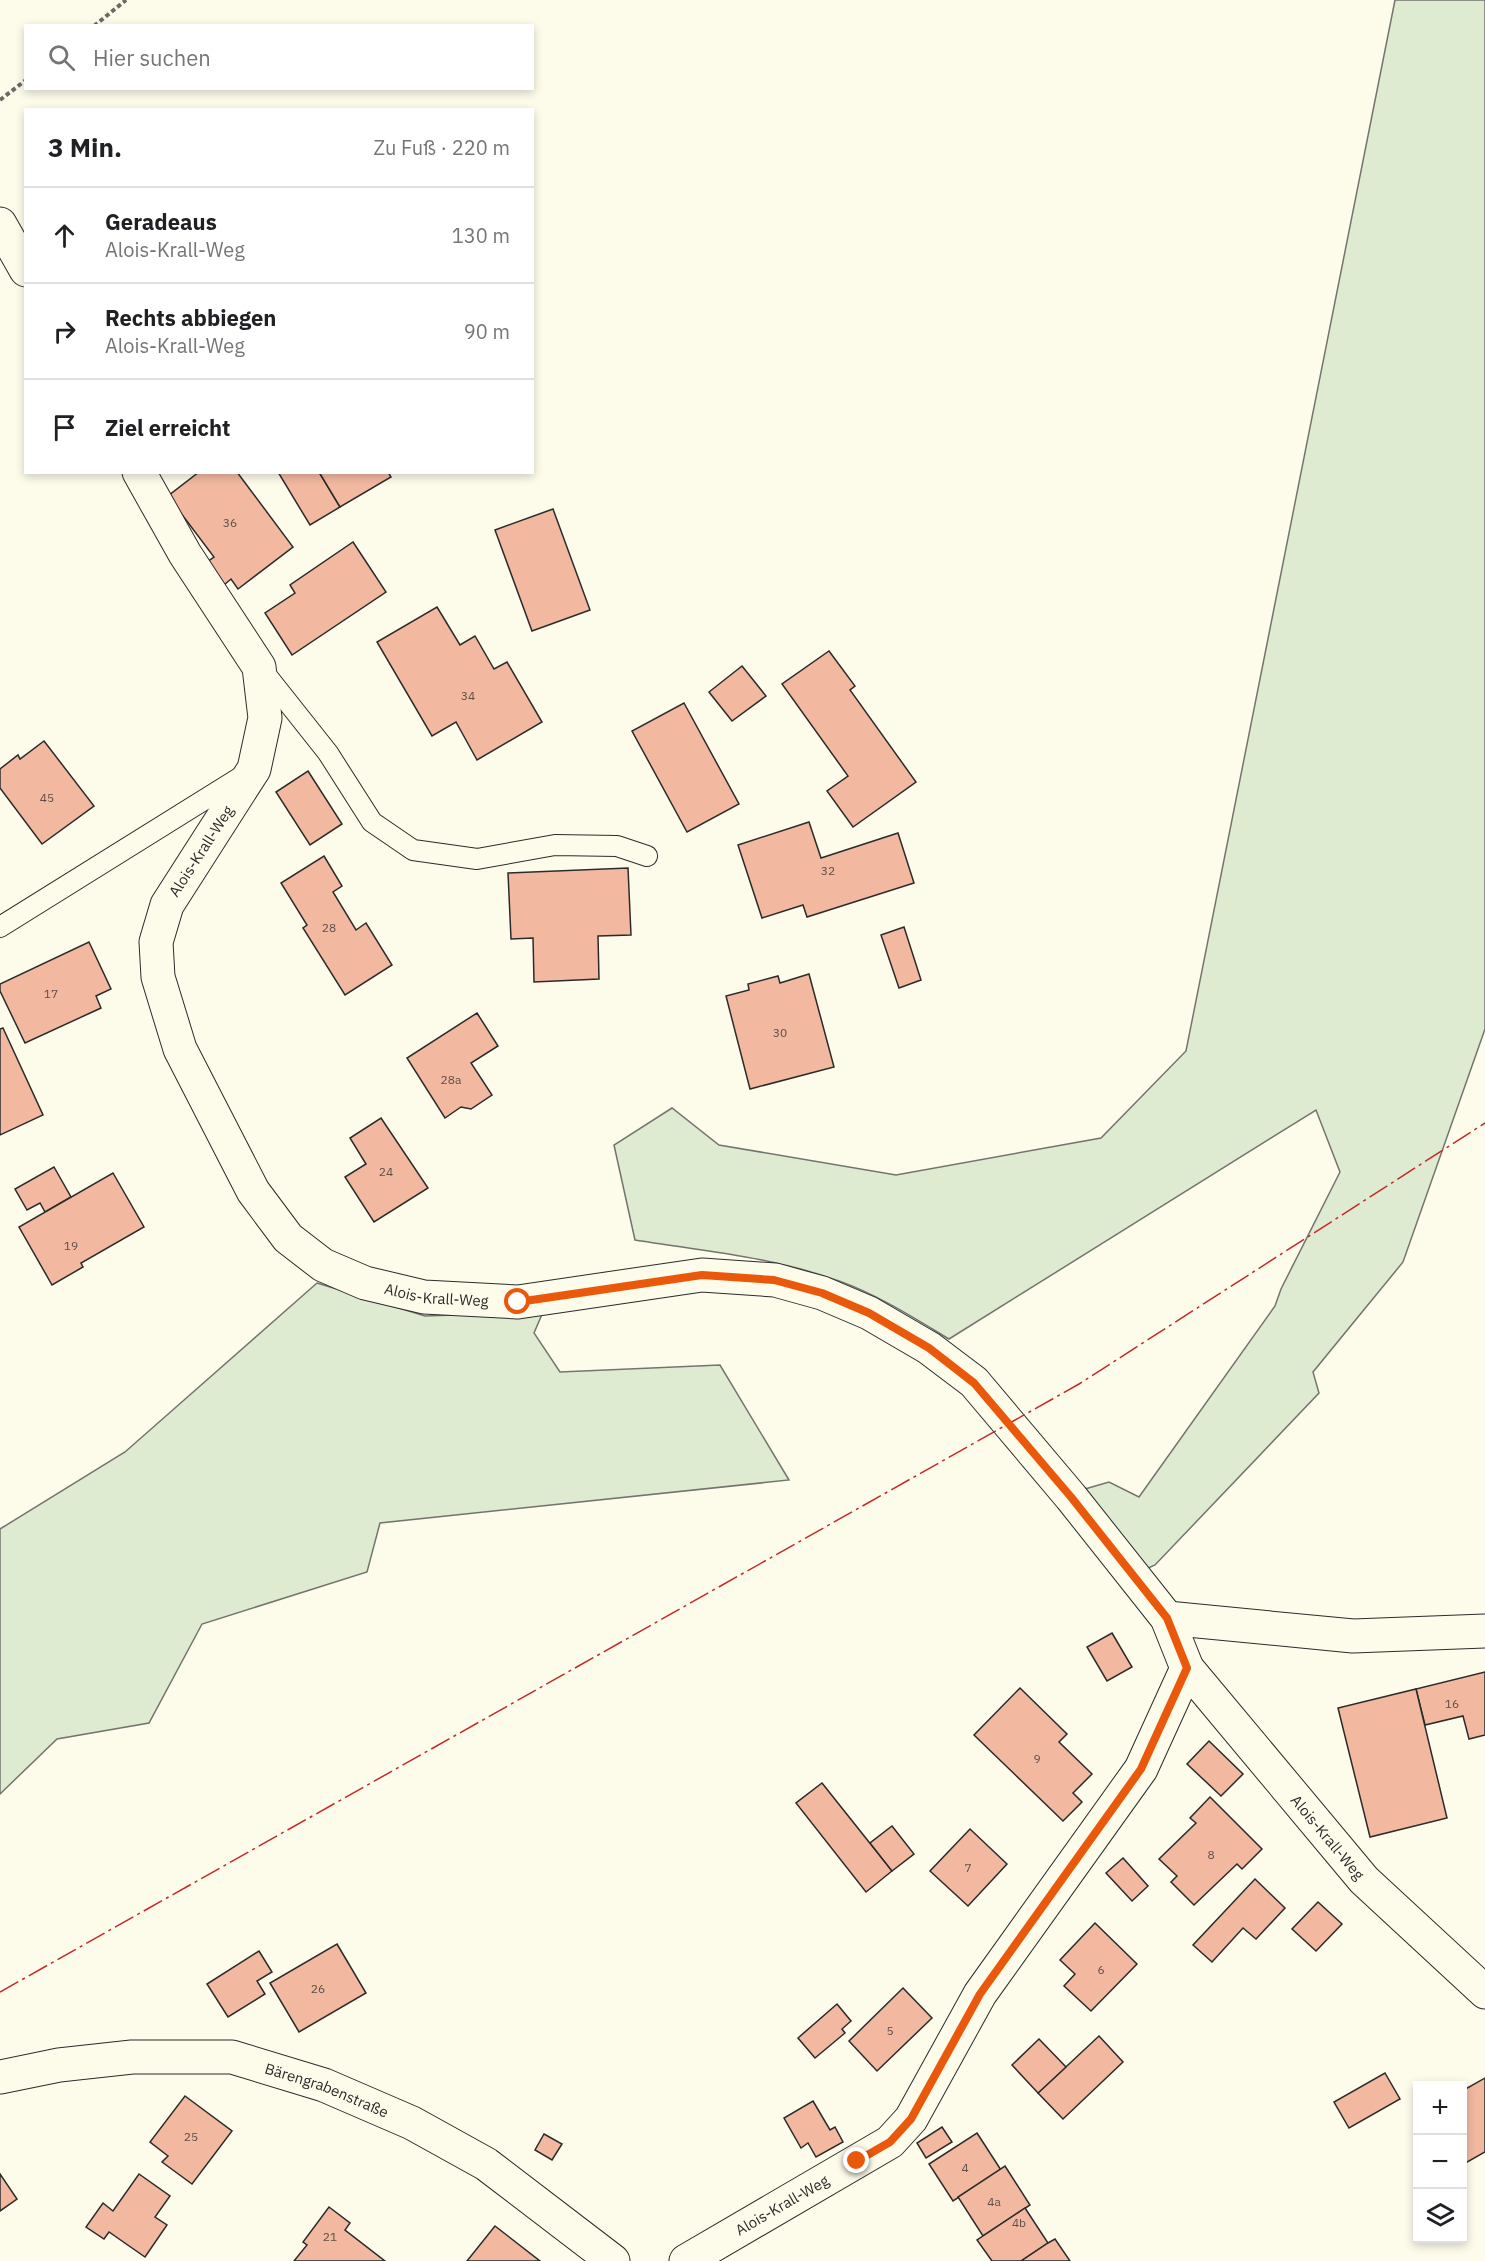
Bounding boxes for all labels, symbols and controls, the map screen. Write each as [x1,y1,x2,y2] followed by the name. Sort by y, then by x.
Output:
[24,24,534,90] search box
[45,41,78,74] icon: search
[93,43,211,72] text: Hier suchen
[48,130,122,164] text: 3 Min.
[373,134,510,161] text: Zu Fuß · 220 m
[105,207,217,236] text: Geradeaus
[48,219,81,252] icon: ahead
[452,222,510,249] text: 130 m
[105,236,245,263] text: Alois-Krall-Weg
[105,303,276,332] text: Rechts abbiegen
[48,315,81,348] icon: right
[464,318,510,345] text: 90 m
[105,332,245,359] text: Alois-Krall-Weg
[48,411,81,444] icon: arrive
[105,413,230,442] text: Ziel erreicht
[223,515,237,530] house number: 36
[461,688,475,703] house number: 34
[40,790,54,805] house number: 45
[164,802,238,900] street label: Alois-Krall-Weg
[821,863,835,878] house number: 32
[322,920,336,935] house number: 28
[44,986,58,1001] house number: 17
[773,1025,787,1040] house number: 30
[441,1072,462,1087] house number: 28a
[379,1164,393,1179] house number: 24
[64,1238,78,1253] house number: 19
[383,1278,489,1310] street label: Alois-Krall-Weg
[504,1288,530,1314] route start
[1445,1696,1459,1711] house number: 16
[1033,1751,1041,1766] house number: 9
[1287,1790,1369,1883] street label: Alois-Krall-Weg
[1207,1847,1215,1862] house number: 8
[964,1860,972,1875] house number: 7
[1097,1962,1105,1977] house number: 6
[311,1981,325,1996] house number: 26
[886,2023,894,2038] house number: 5
[263,2058,392,2121] street label: Bärengrabenstraße
[1413,2081,1467,2243] map controls
[1413,2081,1467,2135] button: +
[184,2129,198,2144] house number: 25
[1413,2135,1467,2189] button: −
[843,2147,869,2173] route end
[961,2160,969,2175] house number: 4
[732,2171,832,2239] street label: Alois-Krall-Weg
[1413,2189,1467,2243] button: layers
[987,2194,1001,2209] house number: 4a
[1012,2215,1026,2230] house number: 4b
[323,2229,337,2244] house number: 21

